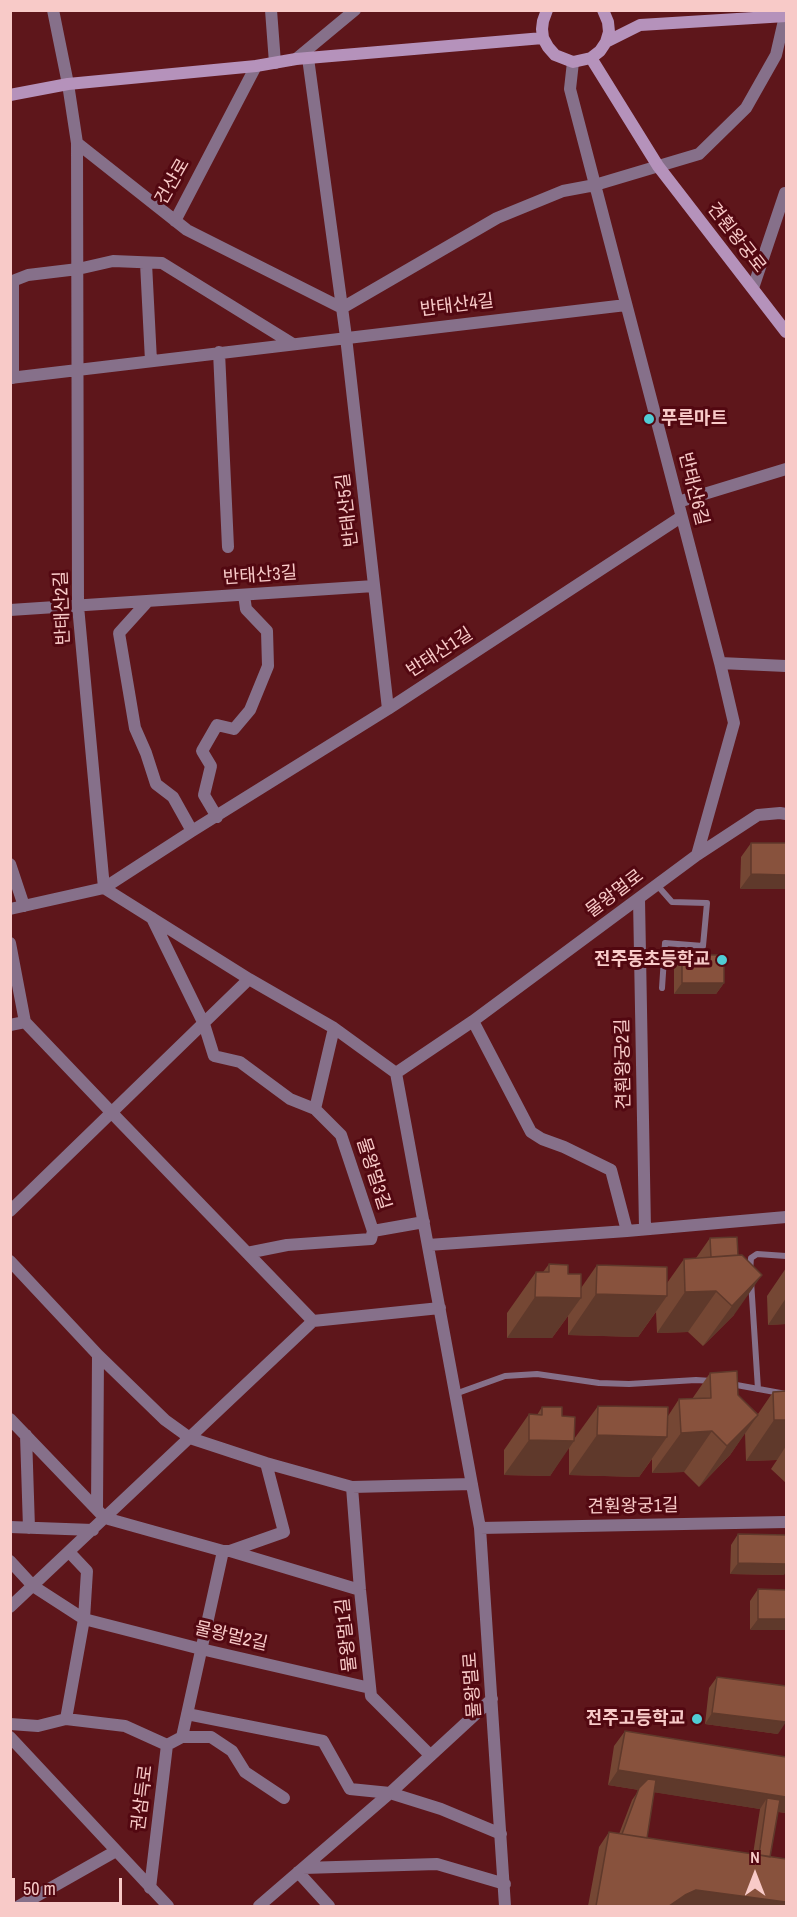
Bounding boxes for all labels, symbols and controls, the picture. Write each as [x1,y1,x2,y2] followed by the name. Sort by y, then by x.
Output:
[151,155,195,209] street label: 건산로
[702,199,770,277] street label: 견훤왕궁로
[419,291,495,321] street label: 반태산4길
[661,408,727,430] place label: 푸른마트
[642,412,656,426] marker: 푸른마트
[674,450,712,528] street label: 반태산6길
[333,472,363,548] street label: 반태산5길
[222,563,298,589] street label: 반태산3길
[51,570,75,646] street label: 반태산2길
[403,624,477,682] street label: 반태산1길
[582,865,648,923] street label: 물왕멀로
[594,949,710,971] place label: 전주동초등학교
[715,953,729,967] marker: 전주동초등학교
[612,1018,636,1110] street label: 견훤왕궁2길
[351,1135,395,1213] street label: 물왕멀3길
[587,1495,679,1519] street label: 견훤왕궁1길
[332,1597,362,1673] street label: 물왕멀1길
[192,1618,270,1656] street label: 물왕멀2길
[460,1651,486,1719] street label: 물왕멀로
[586,1708,685,1730] place label: 전주고등학교
[690,1712,704,1726] marker: 전주고등학교
[128,1764,158,1832] street label: 권삼득로
[725,1845,785,1905] north arrow
[750,1846,760,1868] text: N
[15,1866,124,1904] scale bar
[23,1876,56,1901] text: 50 m

